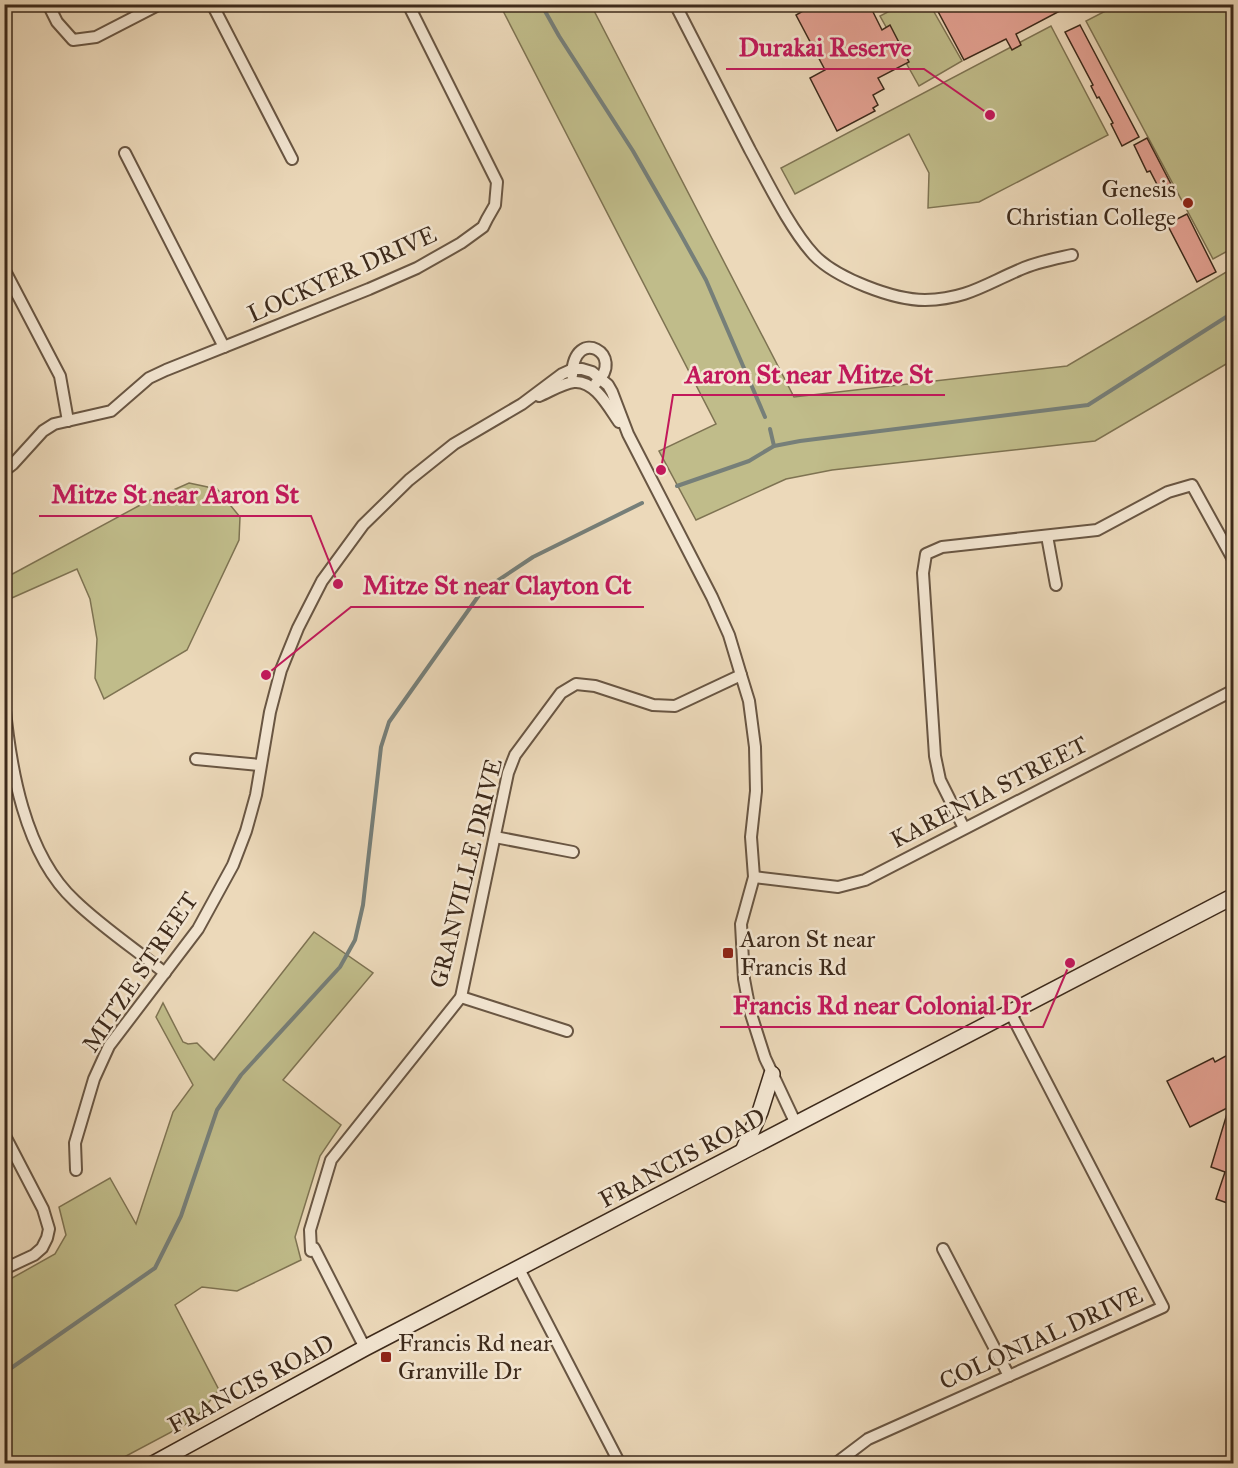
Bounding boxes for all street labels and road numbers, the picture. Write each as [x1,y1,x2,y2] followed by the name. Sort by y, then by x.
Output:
[243,219,441,329] street label: LOCKYER DRIVE
[885,729,1093,855] street label: KARENIA STREET
[423,755,509,991] street label: GRANVILLE DRIVE
[75,886,205,1058] street label: MITZE STREET
[594,1102,770,1214] street label: FRANCIS ROAD
[935,1280,1147,1396] street label: COLONIAL DRIVE
[163,1328,339,1440] street label: FRANCIS ROAD

